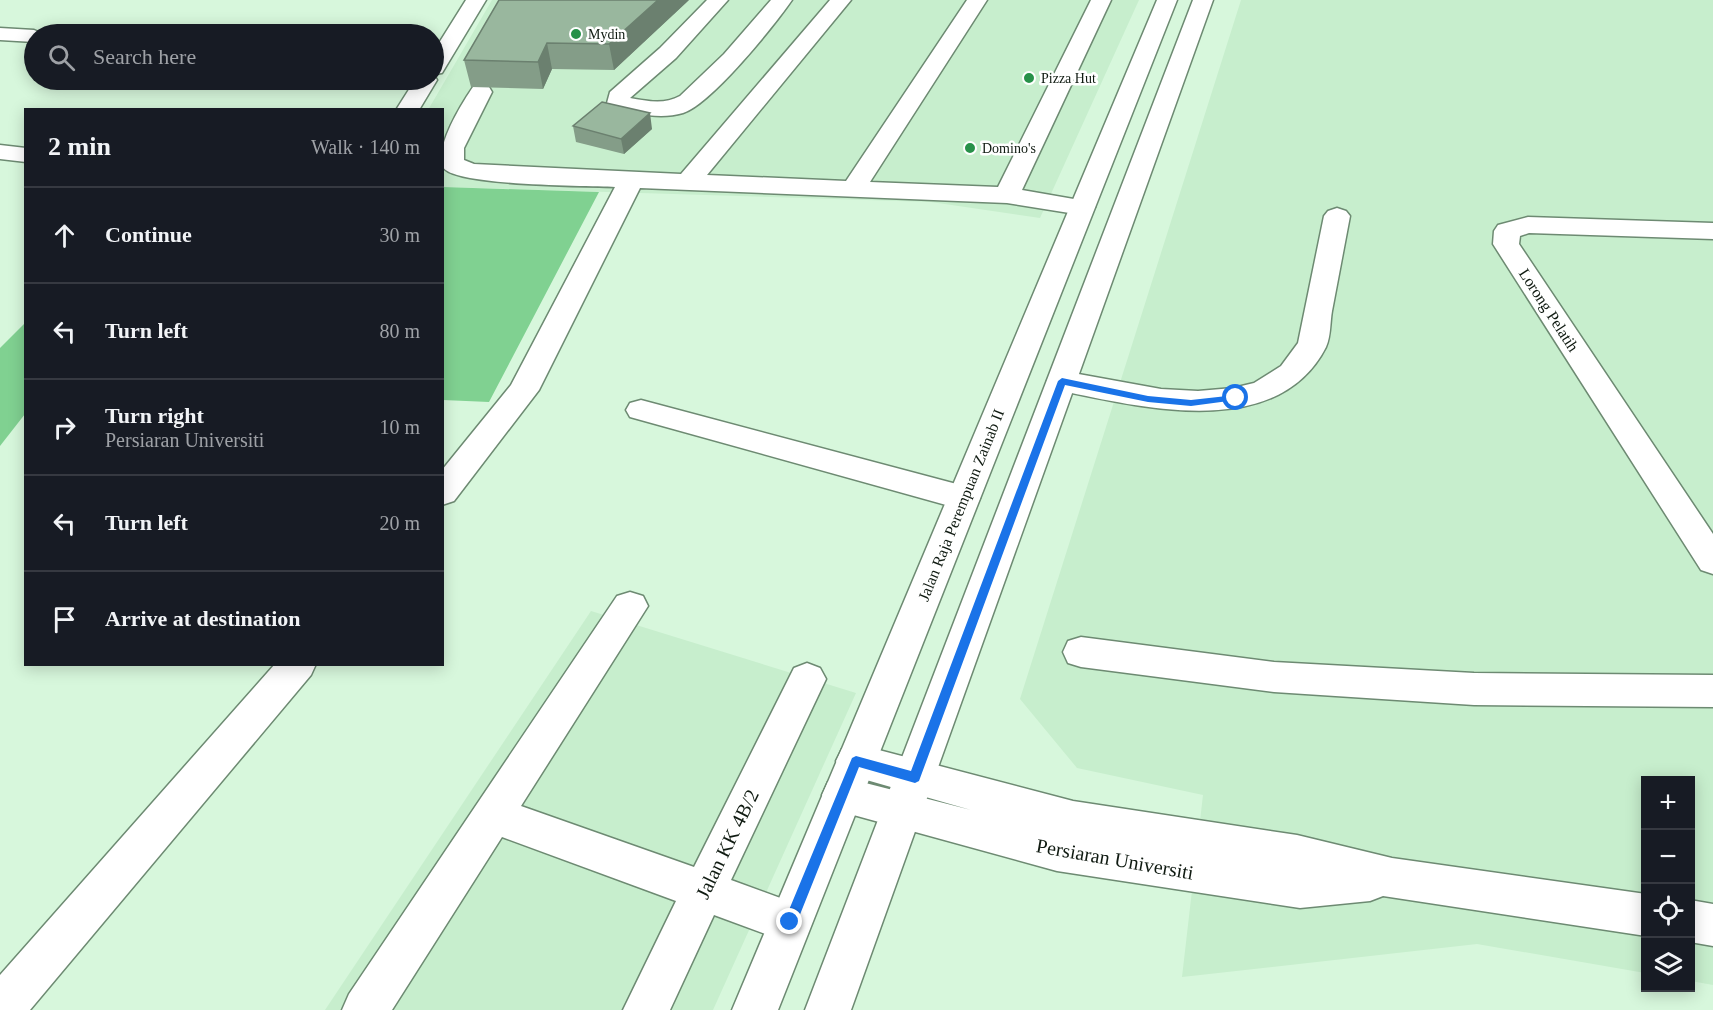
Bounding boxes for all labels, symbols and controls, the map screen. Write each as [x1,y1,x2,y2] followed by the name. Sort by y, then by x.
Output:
[24,24,444,90] search box
[569,27,583,41] marker: Mydin
[588,27,625,42] place label: Mydin
[45,41,78,74] icon: search
[93,44,196,69] text: Search here
[1022,71,1036,85] marker: Pizza Hut
[1041,71,1096,86] place label: Pizza Hut
[48,132,111,161] text: 2 min
[311,136,420,158] text: Walk · 140 m
[963,141,977,155] marker: Domino's
[982,141,1036,156] place label: Domino's
[48,219,81,252] icon: ahead
[105,222,192,247] text: Continue
[379,224,420,246] text: 30 m
[1515,265,1582,355] street label: Lorong Pelatih
[48,315,81,348] icon: left
[105,318,188,343] text: Turn left
[379,320,420,342] text: 80 m
[1222,384,1248,410] route start
[105,403,204,428] text: Turn right
[915,407,1008,604] street label: Jalan Raja Perempuan Zainab II
[48,411,81,444] icon: right
[379,416,420,438] text: 10 m
[105,429,264,451] text: Persiaran Universiti
[48,507,81,540] icon: left
[105,510,188,535] text: Turn left
[379,512,420,534] text: 20 m
[48,603,81,636] icon: arrive
[105,606,301,631] text: Arrive at destination
[1641,776,1695,992] map controls
[1641,776,1695,830] button: +
[691,786,763,902] street label: Jalan KK 4B/2
[1641,830,1695,884] button: −
[1035,834,1196,884] street label: Persiaran Universiti
[1641,884,1695,938] button: locate
[776,908,802,934] route end
[1641,938,1695,992] button: layers

